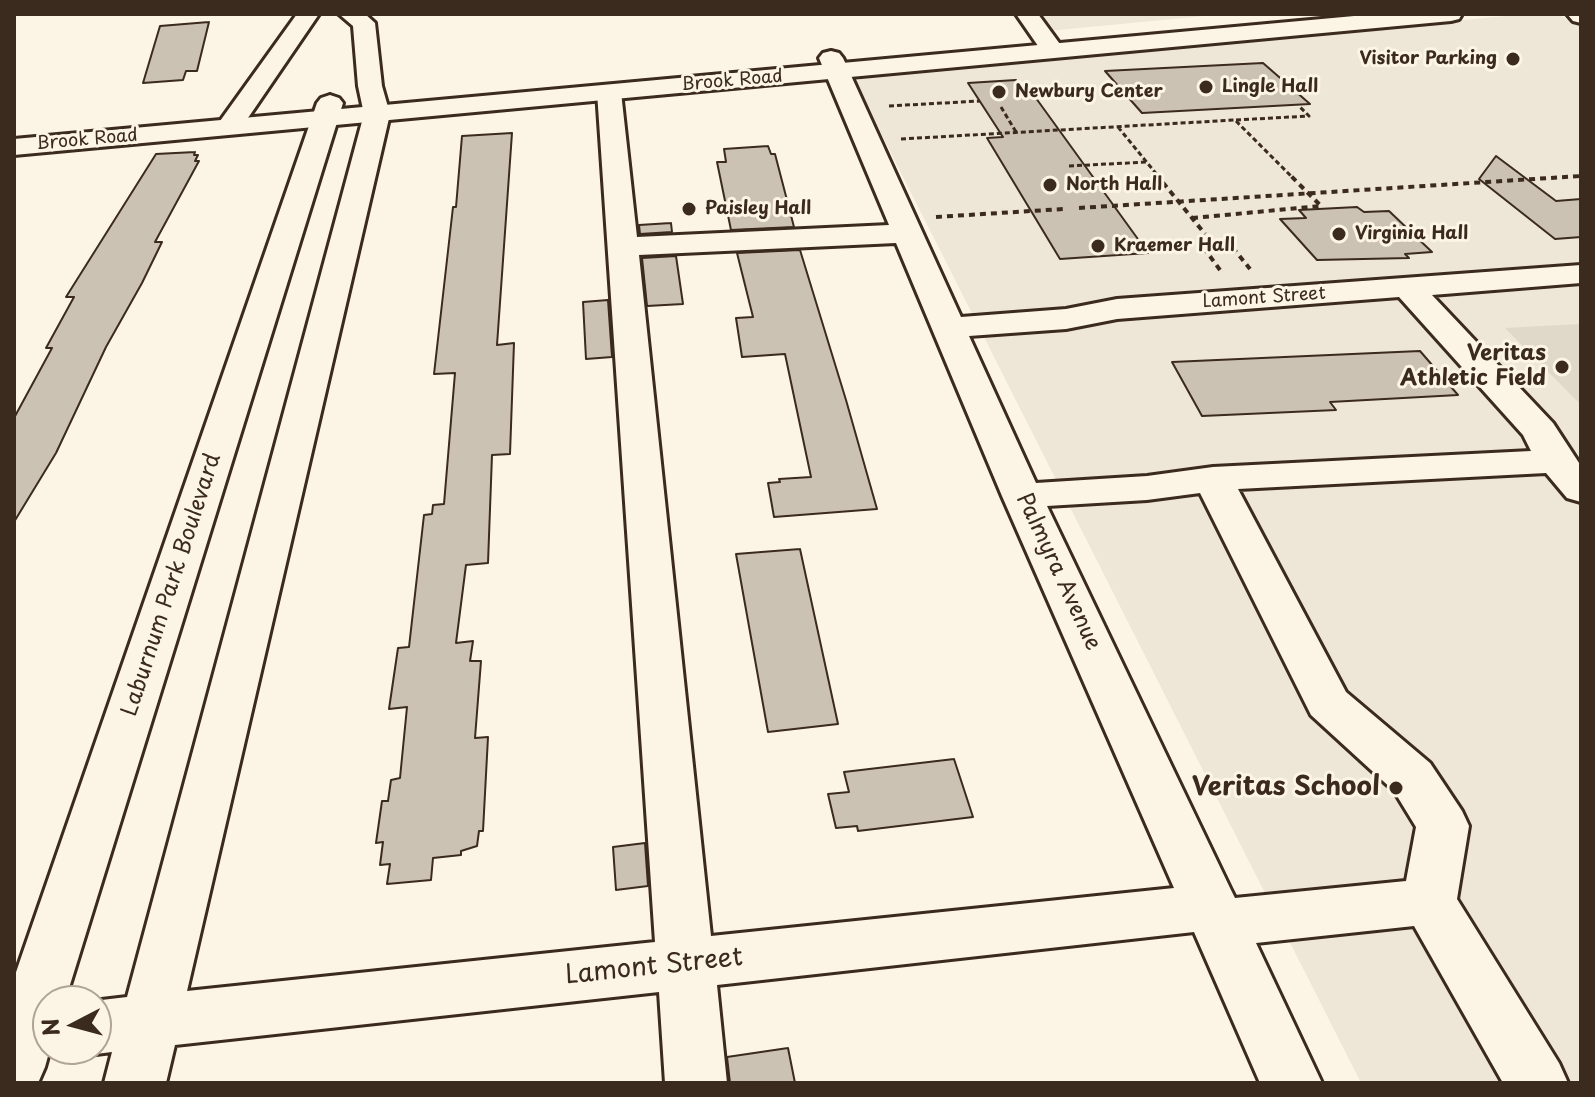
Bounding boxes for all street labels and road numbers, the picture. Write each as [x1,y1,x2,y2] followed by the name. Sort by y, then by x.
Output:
[680,66,784,96] street label: Brook Road
[35,125,139,155] street label: Brook Road
[1202,283,1326,313] street label: Lamont Street
[117,450,227,720] street label: Laburnum Park Boulevard
[1010,489,1106,655] street label: Palmyra Avenue
[564,942,744,992] street label: Lamont Street

